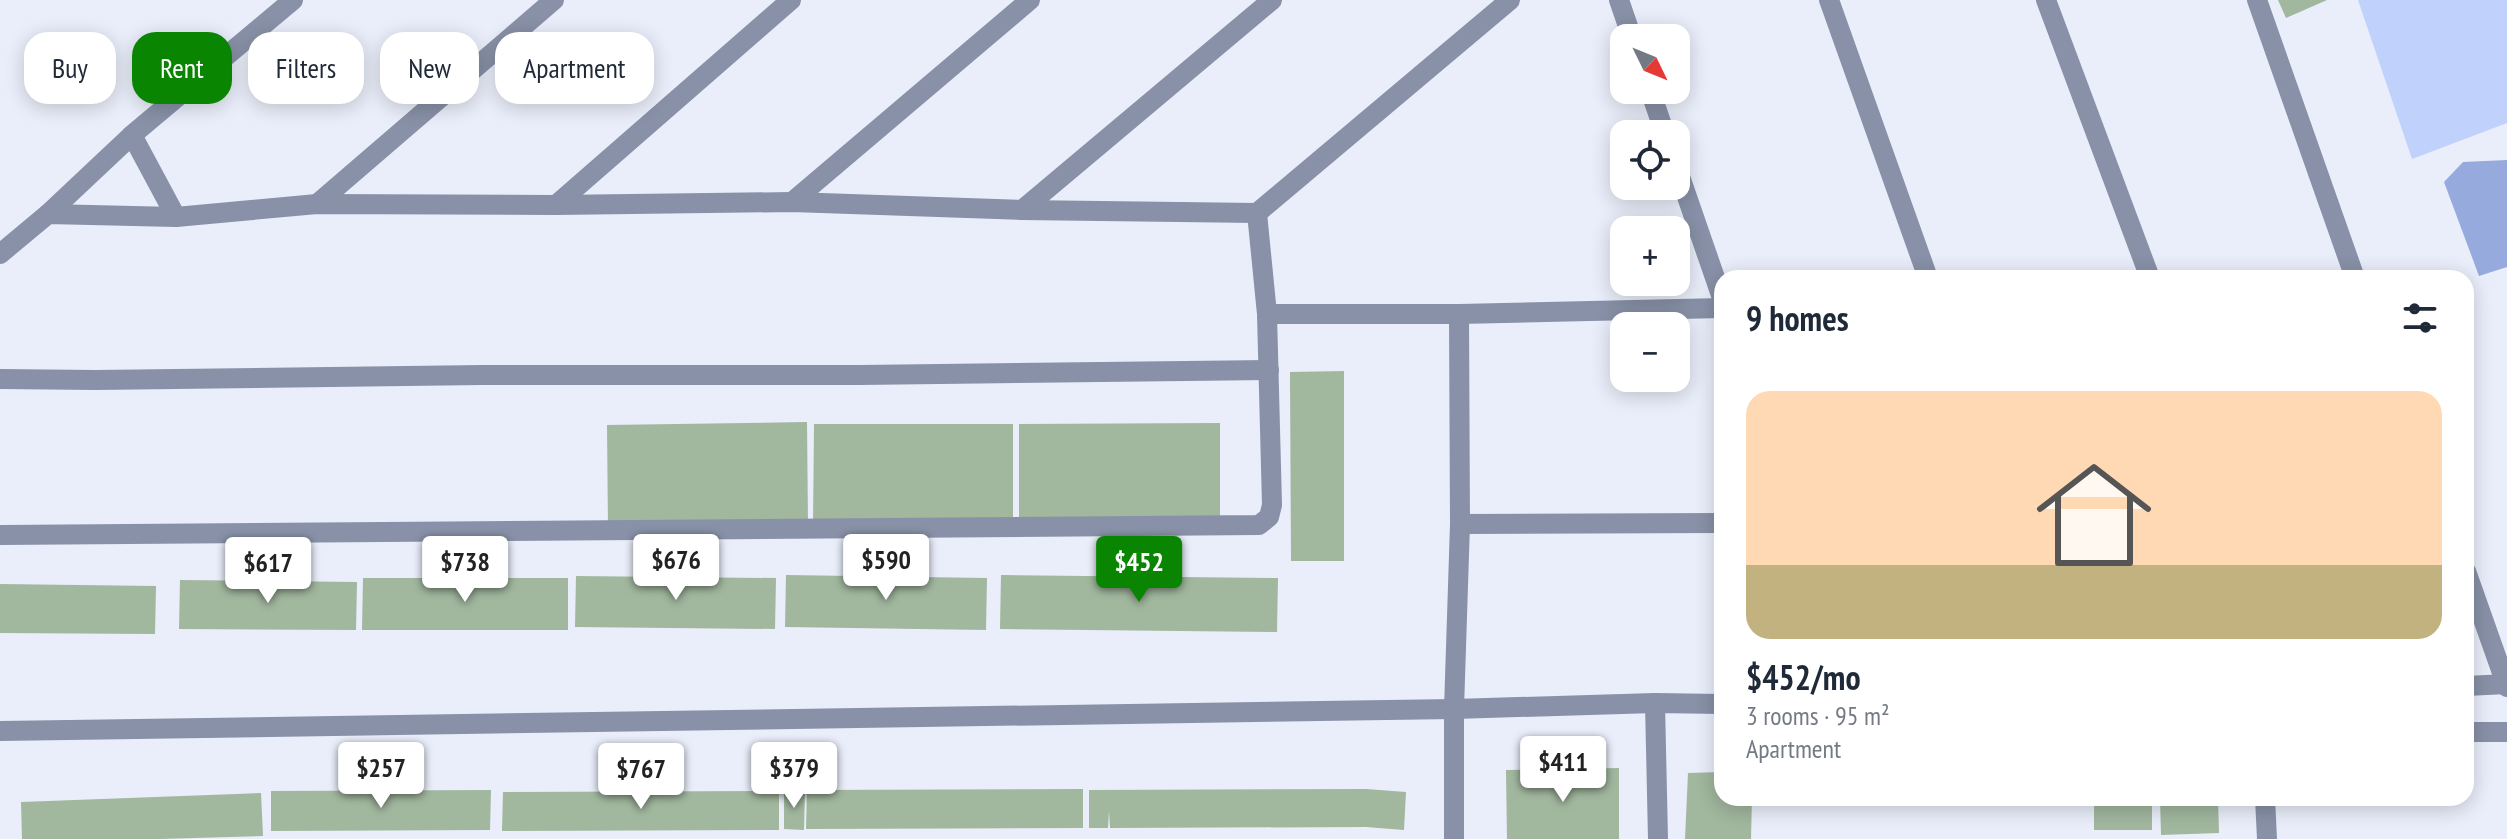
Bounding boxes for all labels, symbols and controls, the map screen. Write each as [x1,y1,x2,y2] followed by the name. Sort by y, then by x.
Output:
[1610,24,1690,104] north arrow
[1610,24,1690,392] map controls
[24,32,116,104] chip: Buy
[132,32,232,104] chip: Rent
[248,32,364,104] chip: Filters
[380,32,479,104] chip: New
[495,32,654,104] chip: Apartment
[1610,120,1690,200] button: locate
[1610,216,1690,296] button: +
[1746,296,1849,340] text: 9 homes
[2398,296,2442,340] icon: filters
[1610,312,1690,392] button: −
[2022,443,2166,587] icon: home
[629,534,723,602] pin: $676
[839,534,933,602] pin: $590
[418,536,512,604] pin: $738
[1092,536,1186,604] pin: $452
[221,537,315,605] pin: $617
[651,543,701,576] text: $676
[861,543,911,576] text: $590
[440,545,490,578] text: $738
[1114,545,1164,578] text: $452
[243,546,293,579] text: $617
[1746,655,1861,699] text: $452/mo
[1746,699,1890,732] text: 3 rooms · 95 m²
[1746,732,1841,765] text: Apartment
[1516,736,1610,804] pin: $411
[334,742,428,810] pin: $257
[747,742,841,810] pin: $379
[594,743,688,811] pin: $767
[1538,745,1588,778] text: $411
[356,751,406,784] text: $257
[769,751,819,784] text: $379
[616,752,666,785] text: $767

